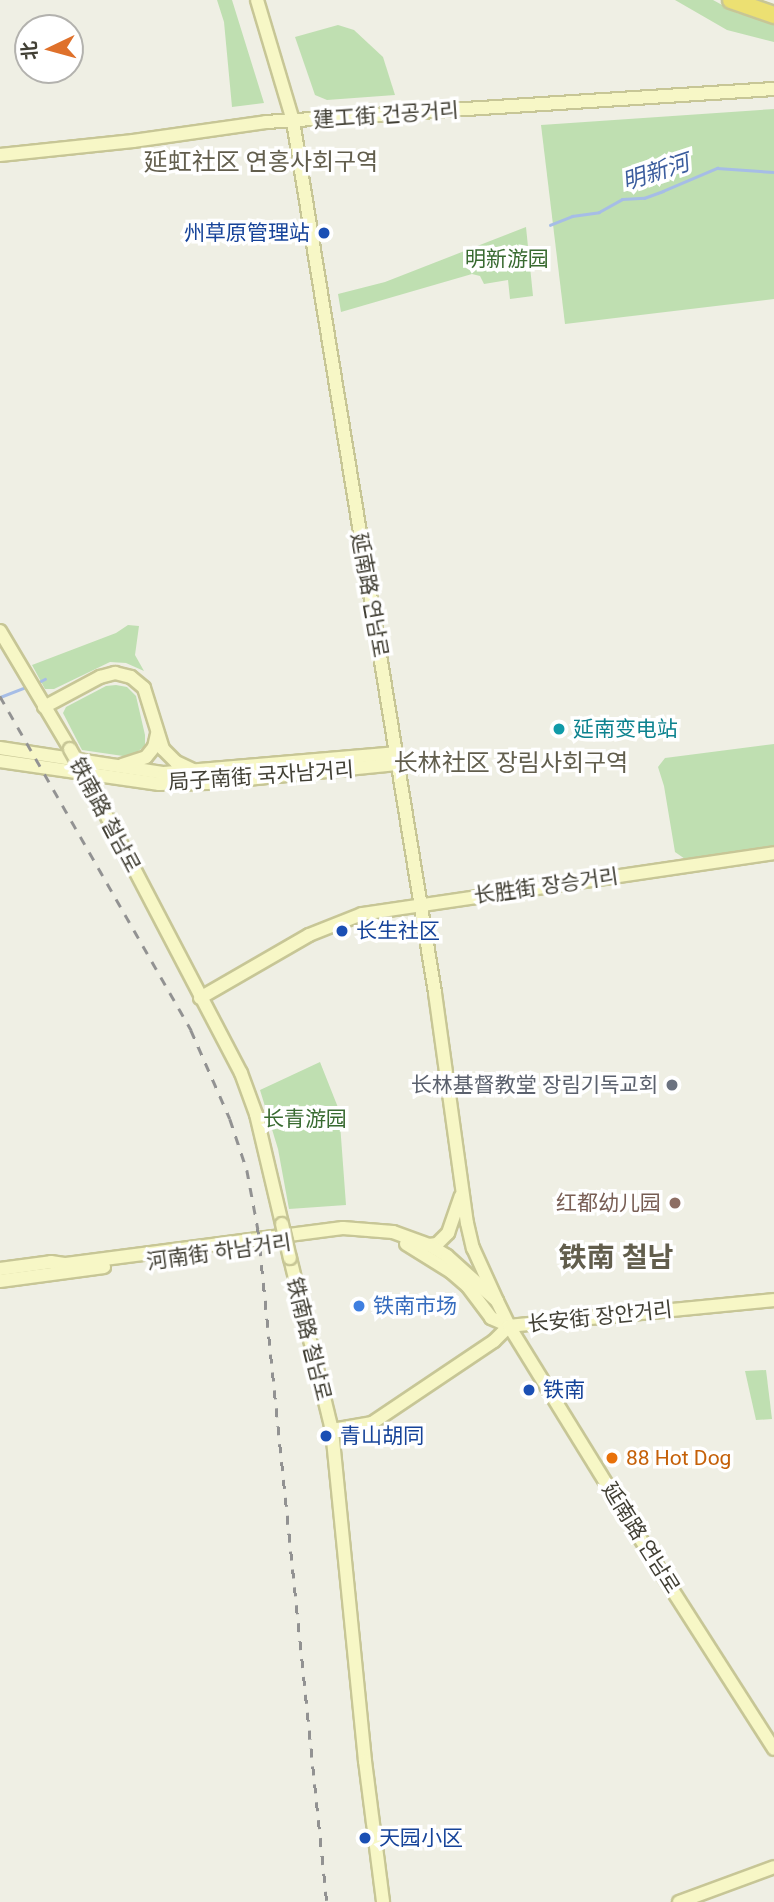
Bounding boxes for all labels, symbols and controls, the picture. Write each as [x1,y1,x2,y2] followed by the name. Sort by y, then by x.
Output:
[14,14,84,84] north arrow
[17,40,42,61] text: 北
[313,97,459,133] street label: 建工街 건공거리
[144,149,378,177] district label: 延虹社区 연홍사회구역
[619,149,693,197] water label: 明新河
[184,220,310,246] place label: 州草原管理站
[316,225,332,241] marker: 州草原管理站
[465,246,549,272] park label: 明新游园
[347,531,393,659] street label: 延南路 연남로
[573,716,678,742] place label: 延南变电站
[551,721,567,737] marker: 延南变电站
[394,750,628,778] district label: 长林社区 장림사회구역
[64,753,146,877] street label: 铁南路 철남로
[167,757,355,795] street label: 局子南街 국자남거리
[472,863,620,909] street label: 长胜街 장승거리
[356,918,440,944] place label: 长生社区
[334,923,350,939] marker: 长生社区
[411,1072,658,1098] place label: 长林基督教堂 장림기독교회
[664,1077,680,1093] marker: 长林基督教堂 장림기독교회
[263,1106,347,1132] park label: 长青游园
[556,1190,661,1216] place label: 红都幼儿园
[667,1195,683,1211] marker: 红都幼儿园
[145,1229,293,1275] street label: 河南街 하남거리
[559,1241,673,1275] district label: 铁南 철남
[282,1275,336,1403] street label: 铁南路 철남로
[373,1293,457,1319] place label: 铁南市场
[526,1297,674,1337] street label: 长安街 장안거리
[351,1298,367,1314] marker: 铁南市场
[543,1377,585,1403] place label: 铁南
[521,1382,537,1398] marker: 铁南
[340,1423,424,1449] place label: 青山胡同
[318,1428,334,1444] marker: 青山胡同
[626,1445,731,1471] place label: 88 Hot Dog
[604,1450,620,1466] marker: 88 Hot Dog
[597,1478,685,1598] street label: 延南路 연남로
[379,1825,463,1851] place label: 天园小区
[357,1830,373,1846] marker: 天园小区

